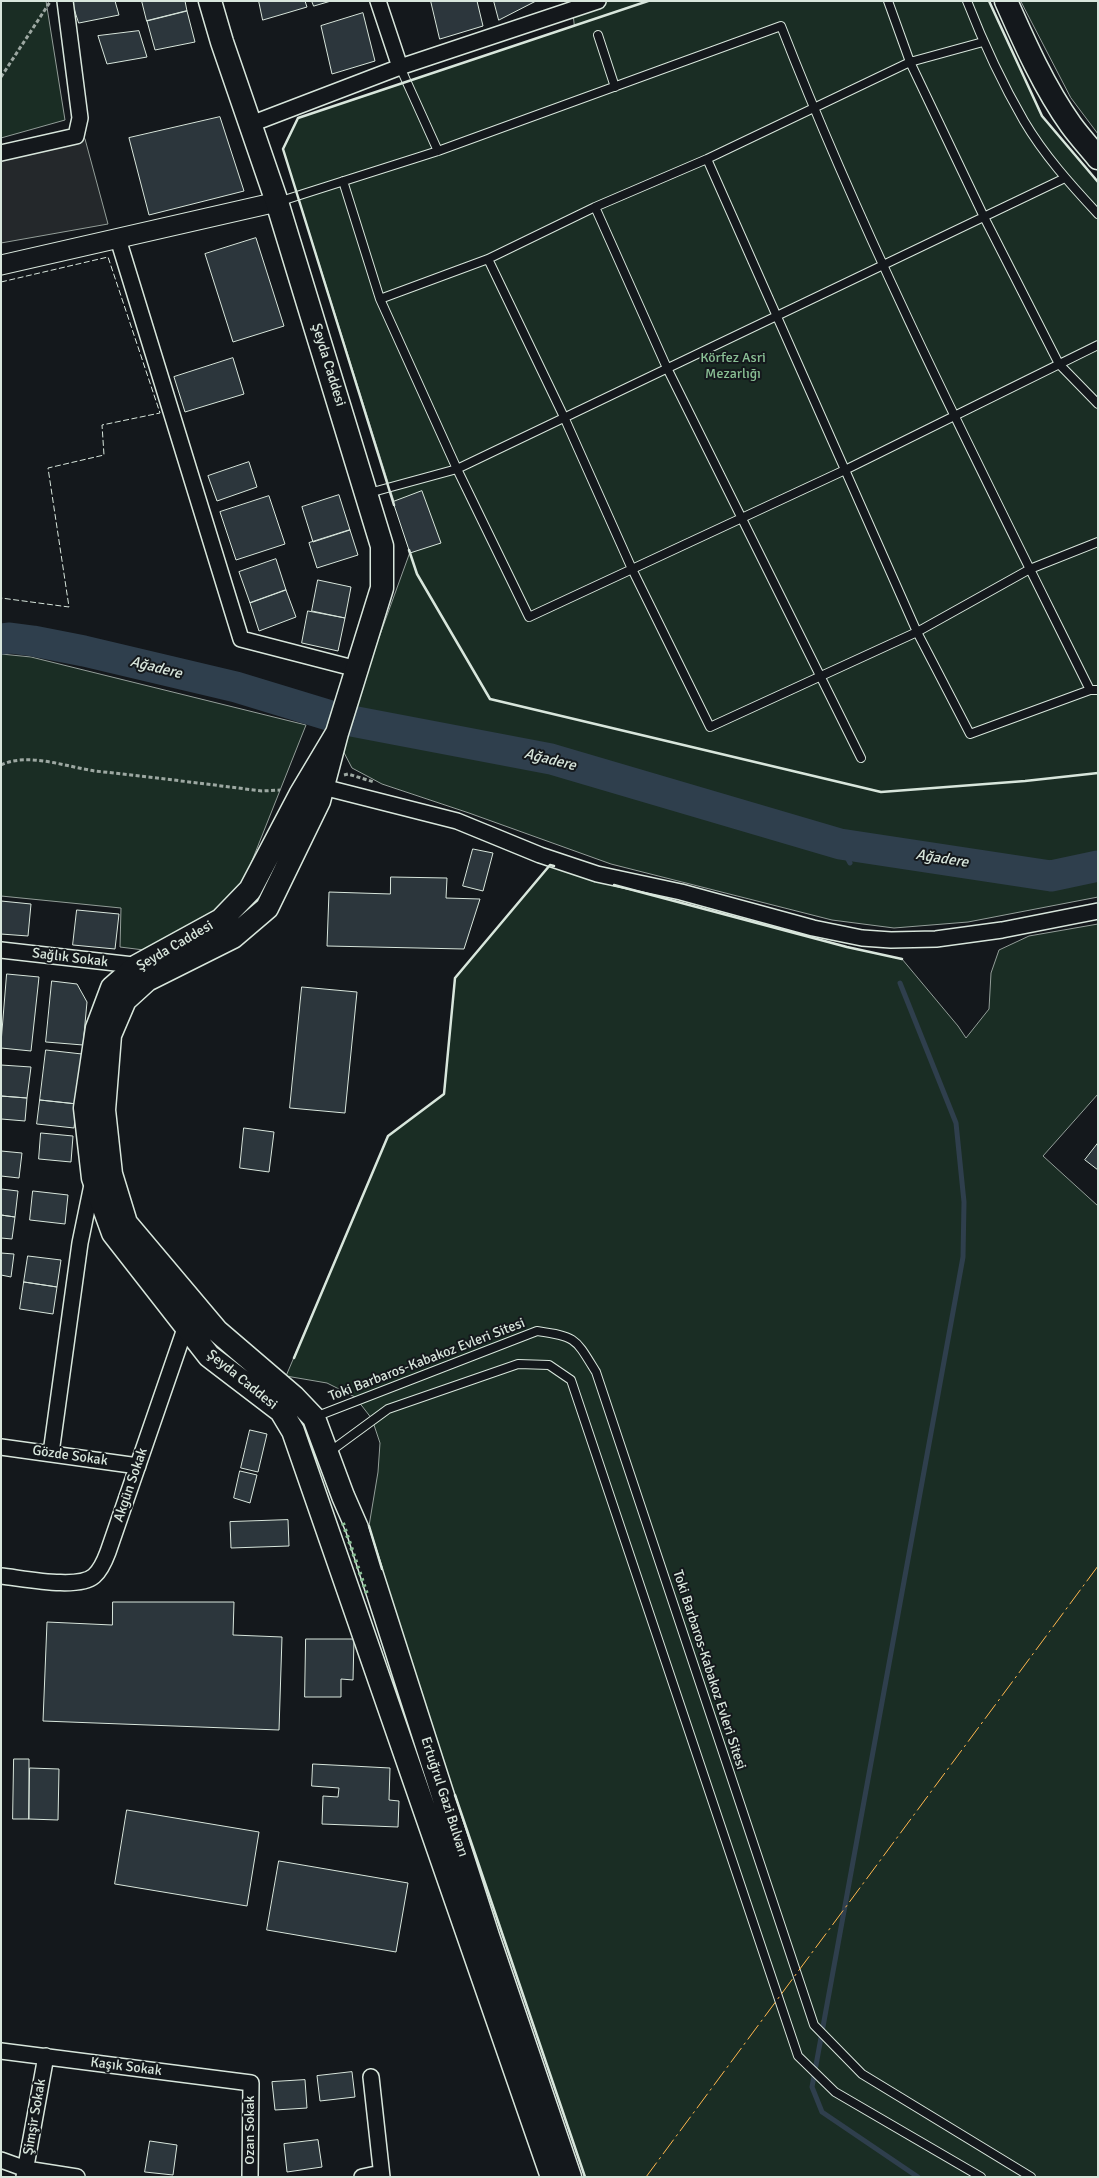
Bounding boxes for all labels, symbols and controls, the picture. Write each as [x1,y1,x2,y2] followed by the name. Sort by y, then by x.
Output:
[307,322,349,408] street label: Şeyda Caddesi
[700,350,766,382] park label: Körfez Asri Mezarlığı
[128,653,184,683] water label: Ağadere
[522,745,578,775] water label: Ağadere
[915,846,969,872] water label: Ağadere
[134,917,216,975] street label: Şeyda Caddesi
[31,945,109,971] street label: Sağlık Sokak
[327,1315,527,1405] street label: Toki Barbaros-Kabakoz Evleri Sitesi
[203,1346,281,1414] street label: Şeyda Caddesi
[31,1442,109,1470] street label: Gözde Sokak
[110,1446,152,1524] street label: Akgün Sokak
[669,1568,749,1772] street label: Toki Barbaros-Kabakoz Evleri Sitesi
[417,1735,471,1859] street label: Ertuğrul Gazi Bulvarı
[89,2054,163,2080] street label: Kaşık Sokak
[20,2078,50,2156] street label: Şimşir Sokak
[242,2095,258,2165] street label: Ozan Sokak

